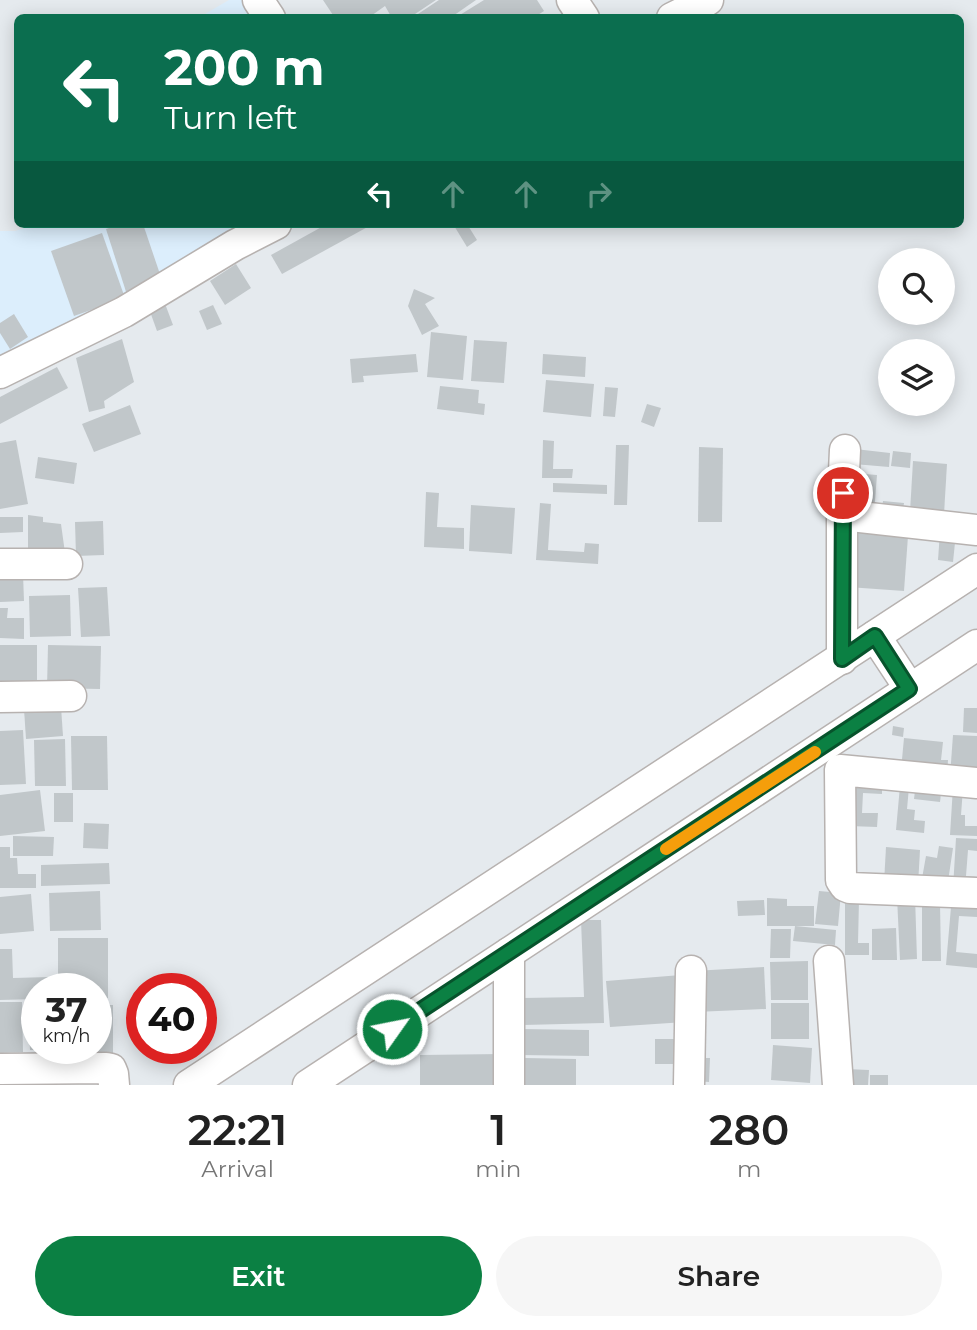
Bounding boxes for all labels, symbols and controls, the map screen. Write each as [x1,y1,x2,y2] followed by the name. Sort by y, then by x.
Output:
[164,38,325,97] text: 200 m
[49,42,140,133] icon: left
[164,98,298,137] text: Turn left
[361,175,399,213] icon: left
[434,175,472,213] icon: ahead
[507,175,545,213] icon: ahead
[580,175,618,213] icon: right
[878,248,955,416] map controls
[878,248,955,325] button: search
[878,339,955,416] button: layers
[813,463,873,523] pin
[824,474,862,512] icon: arrive
[126,973,217,1064] speed limit sign: 40
[45,988,88,1031] text: 37
[355,992,429,1066] position arrow
[42,1025,91,1047] text: km/h
[188,1104,287,1156] text: 22:21
[490,1104,506,1156] text: 1
[709,1104,789,1156] text: 280
[201,1155,274,1183] text: Arrival
[475,1155,521,1183] text: min
[737,1155,761,1183] text: m
[35,1236,482,1316] button: Exit
[496,1236,942,1316] button: Share

